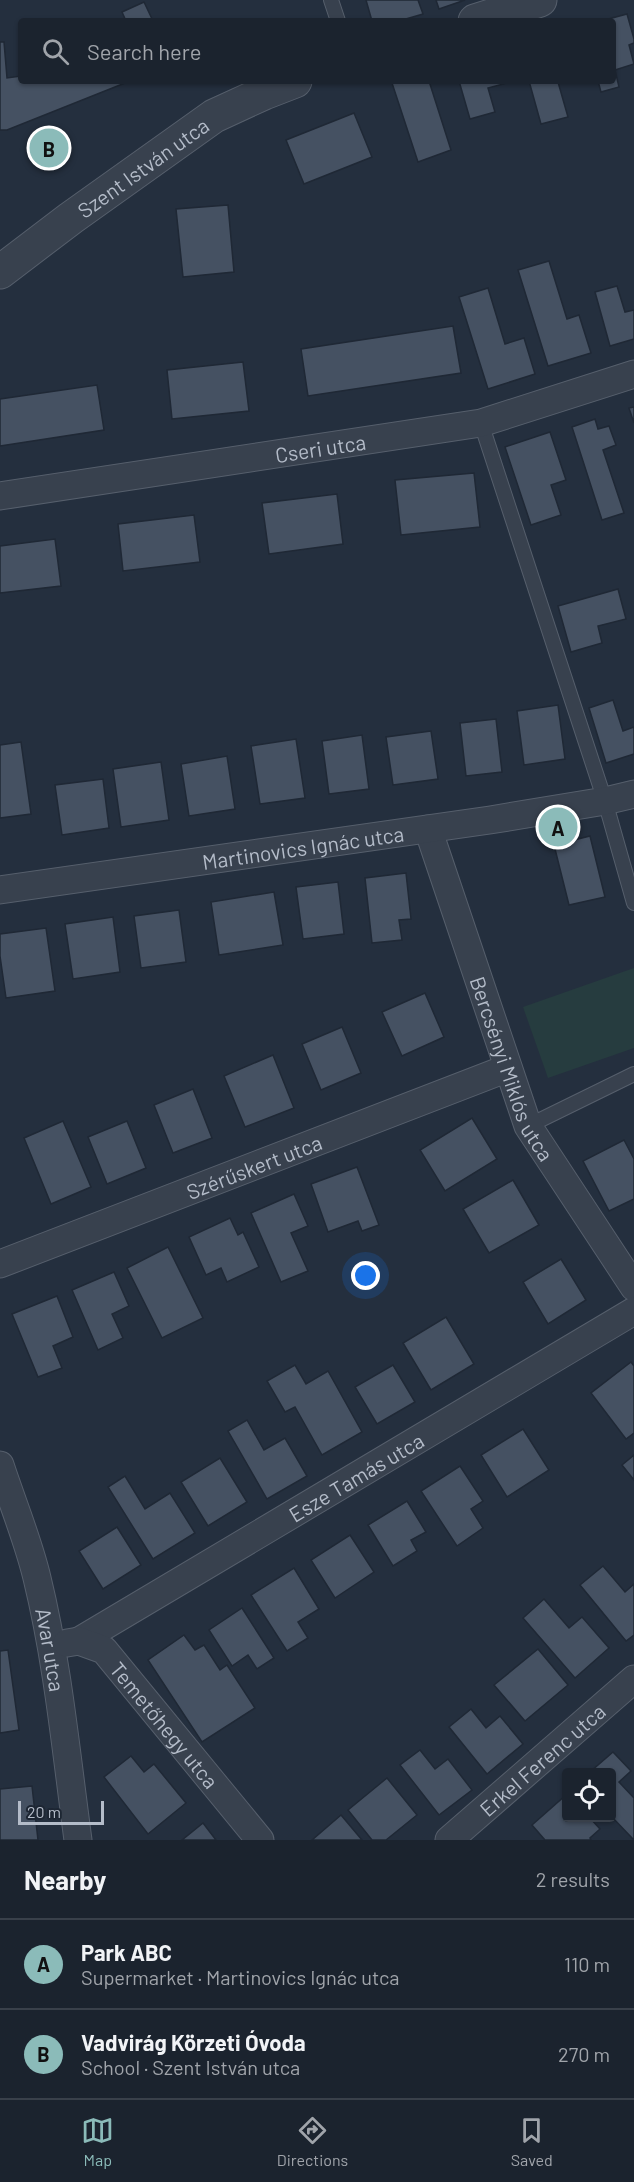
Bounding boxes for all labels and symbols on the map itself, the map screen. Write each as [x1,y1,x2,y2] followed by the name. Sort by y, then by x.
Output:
[72,112,213,222] street label: Szent István utca
[29,126,68,170] pin: B
[273,428,367,467] street label: Cseri utca
[538,804,578,850] pin: A
[200,820,405,873] street label: Martinovics Ignác utca
[466,973,560,1165] street label: Bercsényi Miklós utca
[182,1129,325,1204] street label: Szérűskert utca
[351,1261,380,1290] your location
[284,1427,428,1526] street label: Esze Tamás utca
[32,1605,71,1693] street label: Avar utca
[106,1656,224,1793] street label: Temetőhegy utca
[474,1698,610,1821] street label: Erkel Ferenc utca
[18,1798,104,1826] scale bar

